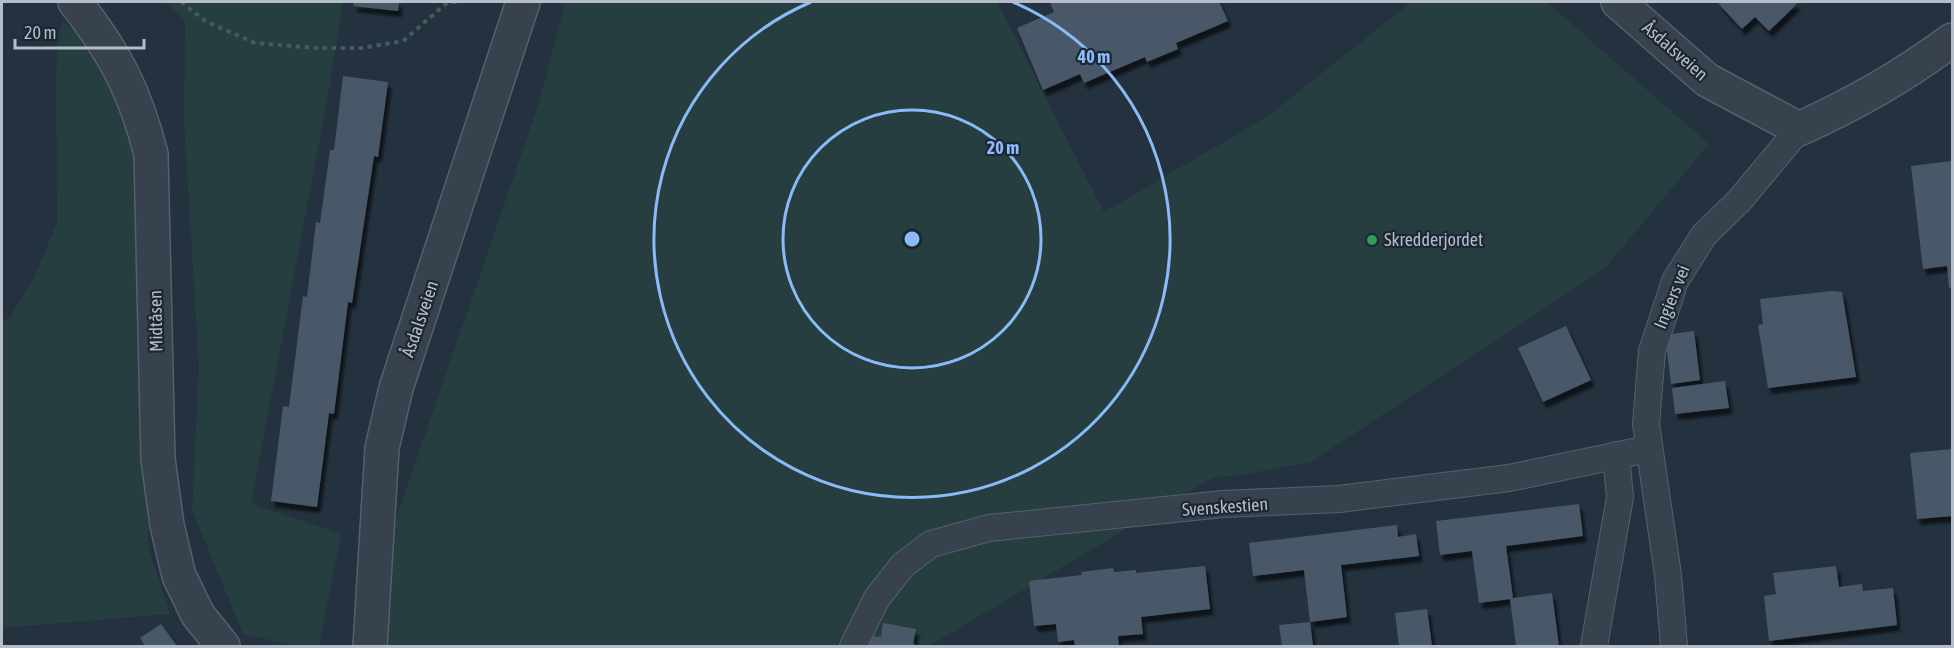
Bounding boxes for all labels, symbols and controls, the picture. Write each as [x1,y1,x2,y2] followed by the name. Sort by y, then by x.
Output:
[15,12,144,50] scale bar
[1638,17,1712,85] street label: Åsdalsveien
[24,22,56,43] text: 20 m
[1077,46,1110,67] text: 40 m
[987,137,1019,158] text: 20 m
[902,229,922,249] centre of rings
[1384,229,1483,250] place label: Skredderjordet
[1365,233,1379,247] marker: Skredderjordet
[1649,262,1694,332] street label: Ingiers vei
[397,278,442,360] street label: Åsdalsveien
[144,290,167,352] street label: Midtåsen
[1181,493,1269,520] street label: Svenskestien

